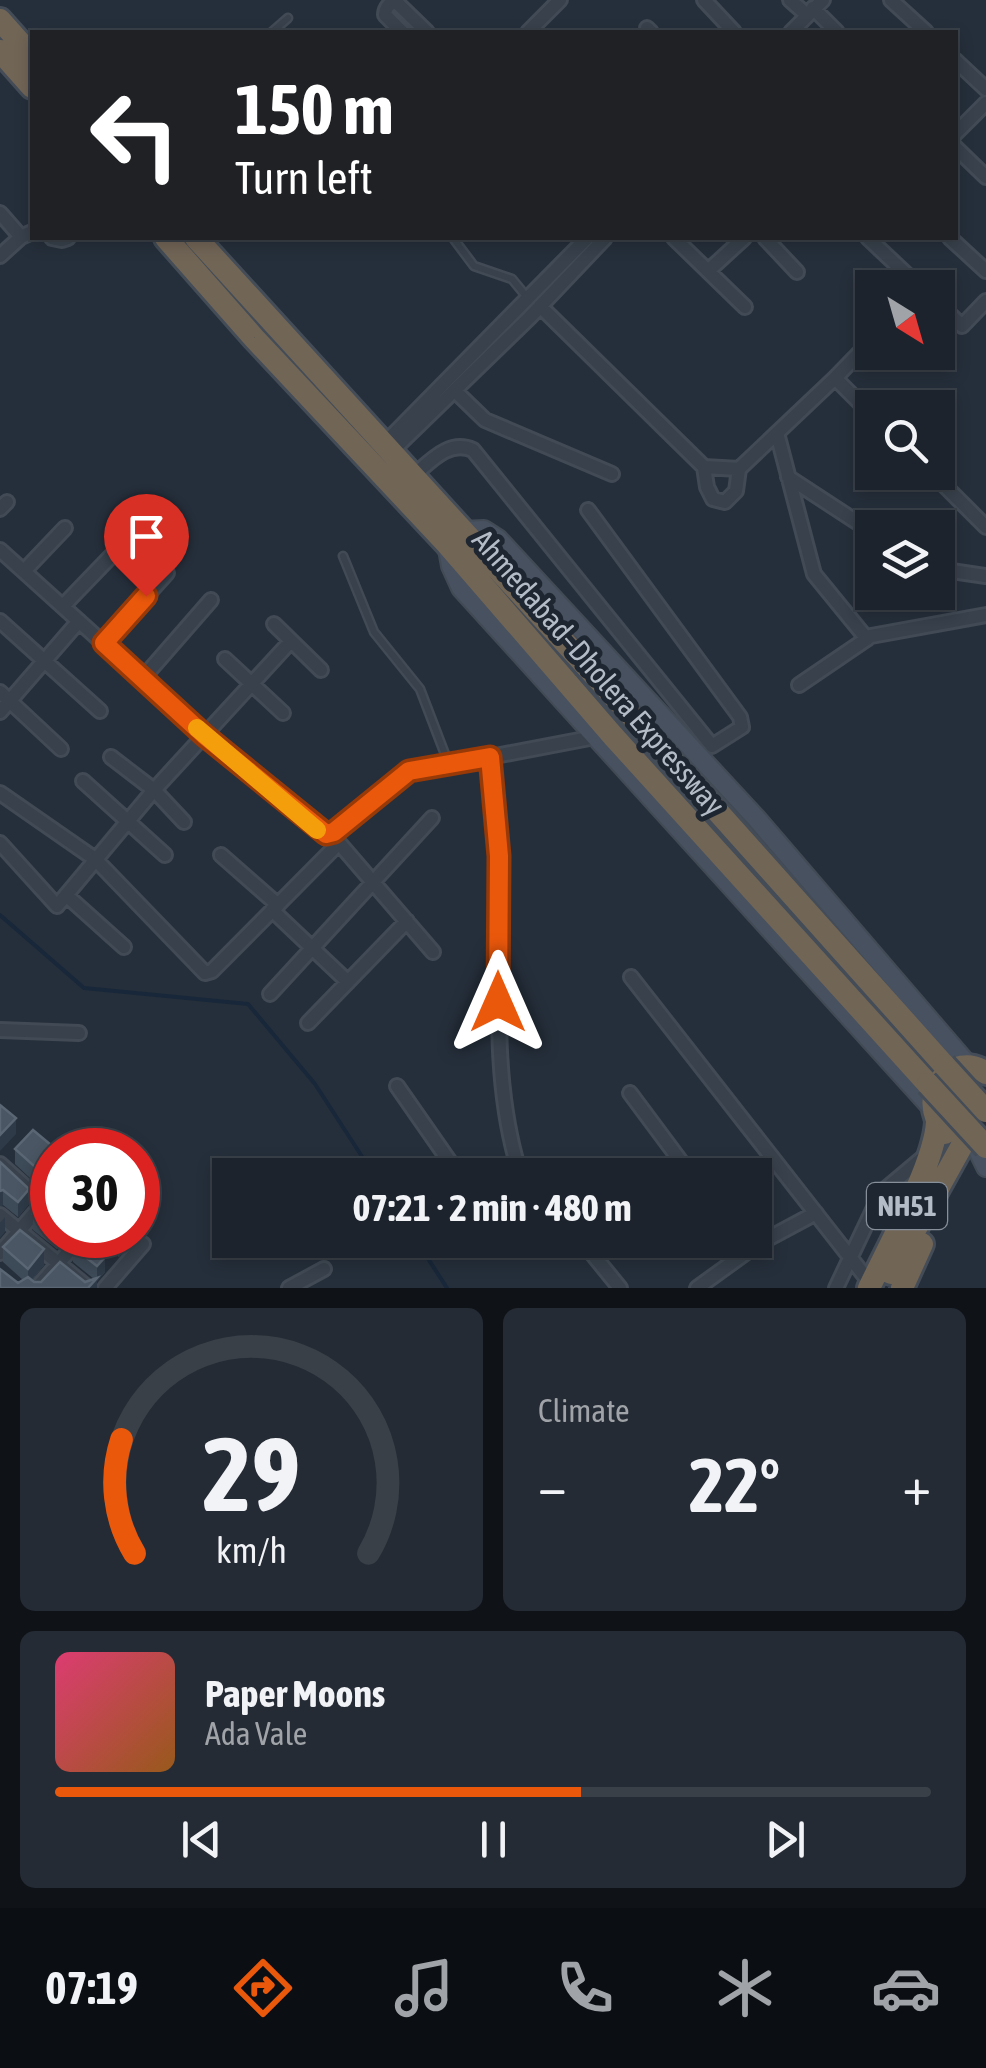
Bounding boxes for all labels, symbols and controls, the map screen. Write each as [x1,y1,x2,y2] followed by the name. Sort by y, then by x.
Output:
[235,69,394,149] text: 150 m
[70,70,200,200] icon: left
[235,152,373,204] text: Turn left
[855,270,955,370] north arrow
[855,270,955,610] map controls
[855,390,955,490] button: search
[104,494,189,597] pin
[119,509,174,564] icon: arrive
[855,510,955,610] button: layers
[466,523,732,821] street label: Ahmedabad–Dholera Expressway
[446,950,550,1054] position arrow
[30,1128,160,1258] speed limit sign: 30
[867,1183,947,1229] road number: NH51
[352,1186,632,1229] text: 07:21 · 2 min · 480 m
[538,1392,630,1429] text: Climate
[203,1414,300,1533] text: 29
[689,1442,780,1528] text: 22°
[538,1454,567,1517] text: −
[902,1454,931,1517] text: +
[216,1530,287,1571] text: km/h
[205,1672,385,1715] text: Paper Moons
[205,1715,307,1752] text: Ada Vale
[174,1812,229,1867] icon: previous
[466,1812,521,1867] icon: pause
[758,1812,813,1867] icon: next
[228,1953,298,2023] icon: directions
[389,1953,459,2023] icon: music
[550,1953,620,2023] icon: phone
[710,1953,780,2023] icon: climate
[871,1953,941,2023] icon: car
[45,1962,138,2014] text: 07:19

